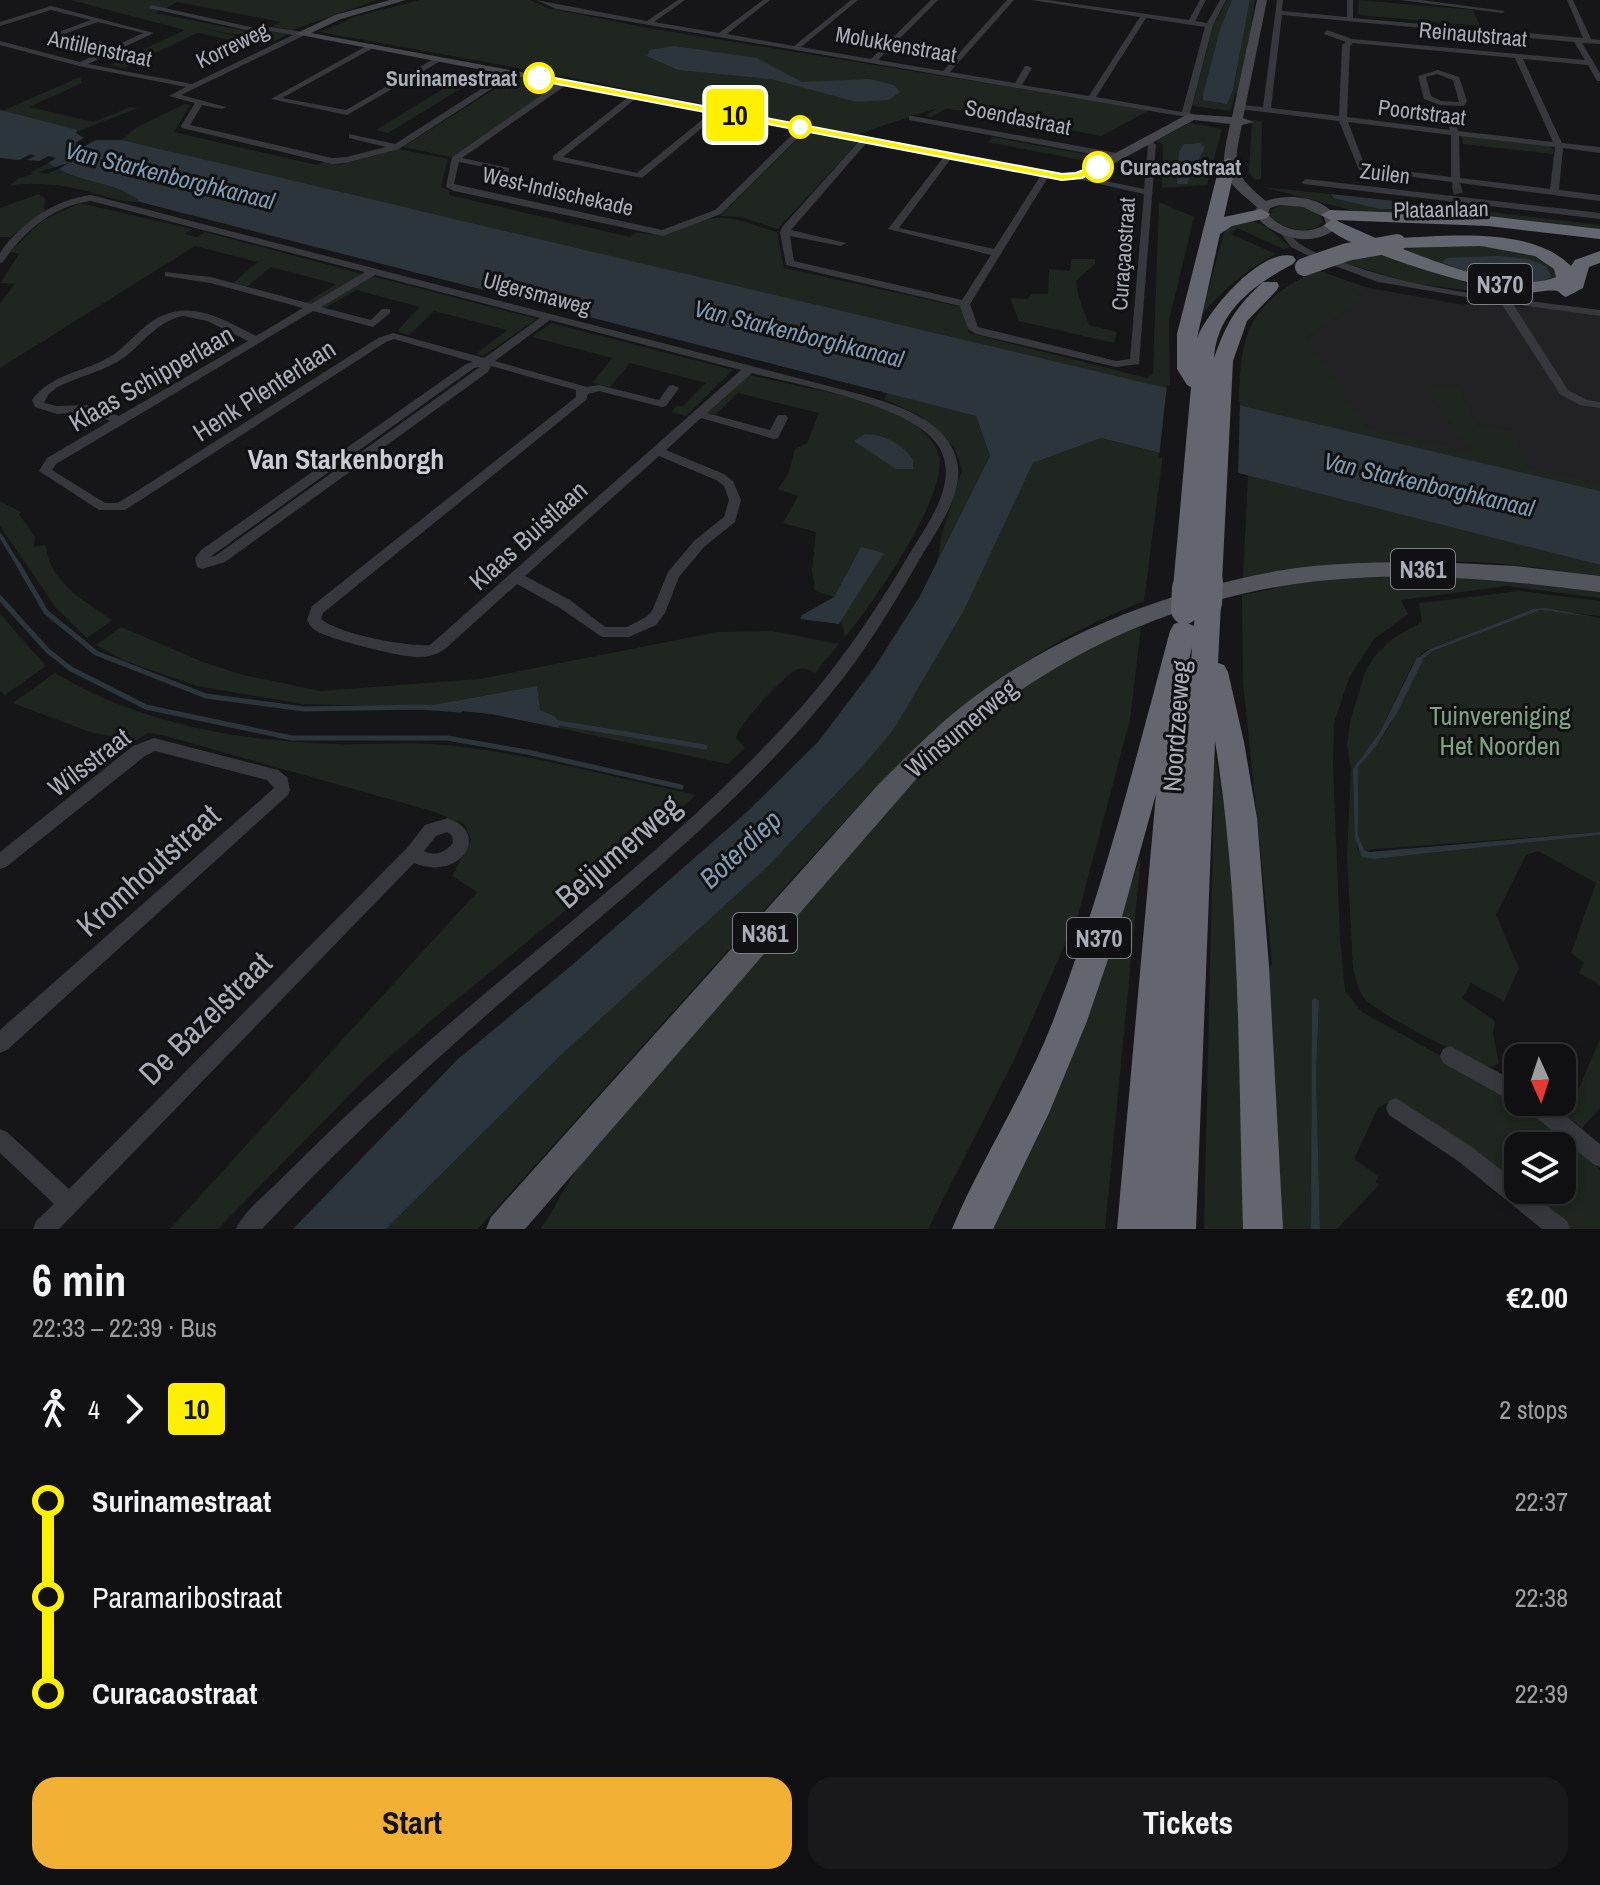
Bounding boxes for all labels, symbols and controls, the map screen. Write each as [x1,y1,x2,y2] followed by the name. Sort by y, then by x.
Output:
[1418,14,1528,54] street label: Reinautstraat
[191,15,273,75] street label: Korreweg
[833,19,959,69] street label: Molukkenstraat
[44,22,155,74] street label: Antillenstraat
[386,63,517,93] place label: Surinamestraat
[524,63,554,93] marker: Surinamestraat
[699,89,771,141] line badge: 10
[962,92,1074,142] street label: Soendastraat
[1376,92,1468,132] street label: Poortstraat
[722,96,748,134] text: 10
[789,116,811,138] unlabelled marker
[62,133,279,217] water label: Van Starkenborghkanaal
[1083,152,1113,182] marker: Curacaostraat
[1120,152,1241,182] place label: Curacaostraat
[1358,155,1412,191] street label: Zuilen
[480,159,636,223] street label: West-Indischekade
[1393,193,1489,225] street label: Plataanlaan
[1104,196,1142,312] street label: Curaçaostraat
[480,264,594,322] street label: Ulgersmaweg
[1468,264,1532,304] road number: N370
[691,291,908,375] water label: Van Starkenborghkanaal
[62,317,240,439] street label: Klaas Schipperlaan
[186,331,342,449] street label: Henk Plenterlaan
[248,440,444,478] district label: Van Starkenborgh
[1321,444,1538,524] water label: Van Starkenborghkanaal
[461,472,595,598] street label: Klaas Buistlaan
[1391,549,1455,589] road number: N361
[1154,659,1198,793] street label: Noordzeeweg
[898,671,1025,785] street label: Winsumerweg
[1429,698,1571,763] park label: Tuinvereniging Het Noorden
[41,719,137,804] street label: Wilsstraat
[546,784,690,917] street label: Beijumerweg
[67,794,229,946] street label: Kromhoutstraat
[691,801,789,897] water label: Boterdiep
[733,913,797,953] road number: N361
[1067,918,1131,958] road number: N370
[129,942,281,1094] street label: De Bazelstraat
[1504,1044,1576,1116] north arrow
[1504,1044,1576,1204] map controls
[1504,1132,1576,1204] button: layers
[32,1250,126,1310] text: 6 min
[1506,1277,1568,1317] text: €2.00
[32,1310,217,1345] text: 22:33 – 22:39 · Bus
[32,1387,76,1431] icon: walk
[112,1387,156,1431] icon: forward
[184,1390,209,1428] text: 10
[88,1392,100,1427] text: 4
[1499,1392,1568,1427] text: 2 stops
[92,1481,271,1521] text: Surinamestraat
[1515,1484,1568,1519] text: 22:37
[92,1577,282,1617] text: Paramaribostraat
[1515,1580,1568,1615] text: 22:38
[92,1673,257,1713] text: Curacaostraat
[1515,1676,1568,1711] text: 22:39
[32,1777,792,1869] button: Start
[808,1777,1568,1869] button: Tickets

